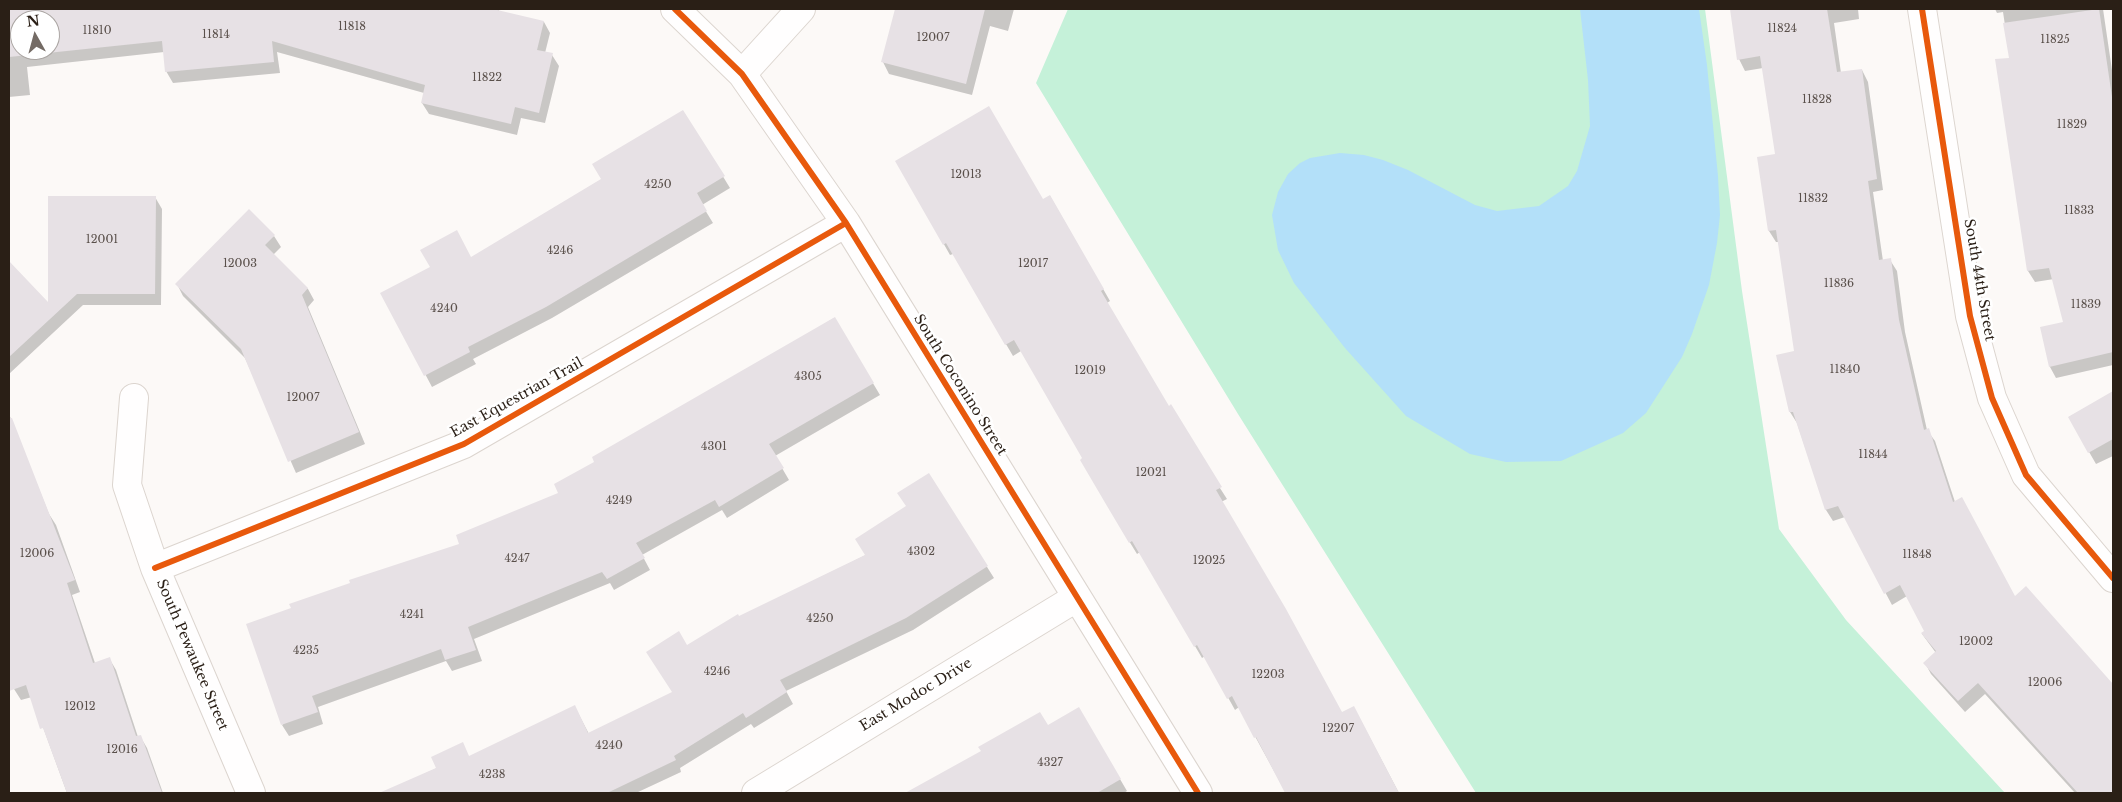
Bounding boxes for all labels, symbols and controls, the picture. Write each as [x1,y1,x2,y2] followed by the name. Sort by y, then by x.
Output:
[10,10,60,60] north arrow
[26,11,41,31] text: N
[338,20,366,34] house number: 11818
[1767,22,1797,36] house number: 11824
[82,24,112,38] house number: 11810
[202,28,230,42] house number: 11814
[917,31,949,45] house number: 12007
[2040,33,2070,47] house number: 11825
[472,71,502,85] house number: 11822
[1802,93,1832,107] house number: 11828
[2057,118,2087,132] house number: 11829
[950,168,982,182] house number: 12013
[644,178,672,192] house number: 4250
[1798,192,1828,206] house number: 11832
[2064,204,2094,218] house number: 11833
[1960,218,1998,342] street label: South 44th Street
[86,233,118,247] house number: 12001
[547,244,573,258] house number: 4246
[223,257,257,271] house number: 12003
[1018,257,1048,271] house number: 12017
[1824,277,1854,291] house number: 11836
[2071,298,2101,312] house number: 11839
[430,302,458,316] house number: 4240
[910,311,1010,459] street label: South Coconino Street
[448,355,586,441] street label: East Equestrian Trail
[1830,363,1860,377] house number: 11840
[1074,364,1106,378] house number: 12019
[794,370,822,384] house number: 4305
[287,391,319,405] house number: 12007
[701,440,727,454] house number: 4301
[1858,448,1888,462] house number: 11844
[1135,466,1167,480] house number: 12021
[606,494,632,508] house number: 4249
[907,545,935,559] house number: 4302
[20,547,54,561] house number: 12006
[1902,548,1932,562] house number: 11848
[504,552,530,566] house number: 4247
[1193,554,1225,568] house number: 12025
[152,577,232,733] street label: South Pewaukee Street
[400,608,424,622] house number: 4241
[806,612,834,626] house number: 4250
[1959,635,1993,649] house number: 12002
[293,644,319,658] house number: 4235
[857,655,975,735] street label: East Modoc Drive
[704,665,730,679] house number: 4246
[1251,668,1285,682] house number: 12203
[2028,676,2062,690] house number: 12006
[64,700,96,714] house number: 12012
[1322,722,1354,736] house number: 12207
[595,739,623,753] house number: 4240
[106,743,138,757] house number: 12016
[1037,756,1063,770] house number: 4327
[479,768,505,782] house number: 4238

